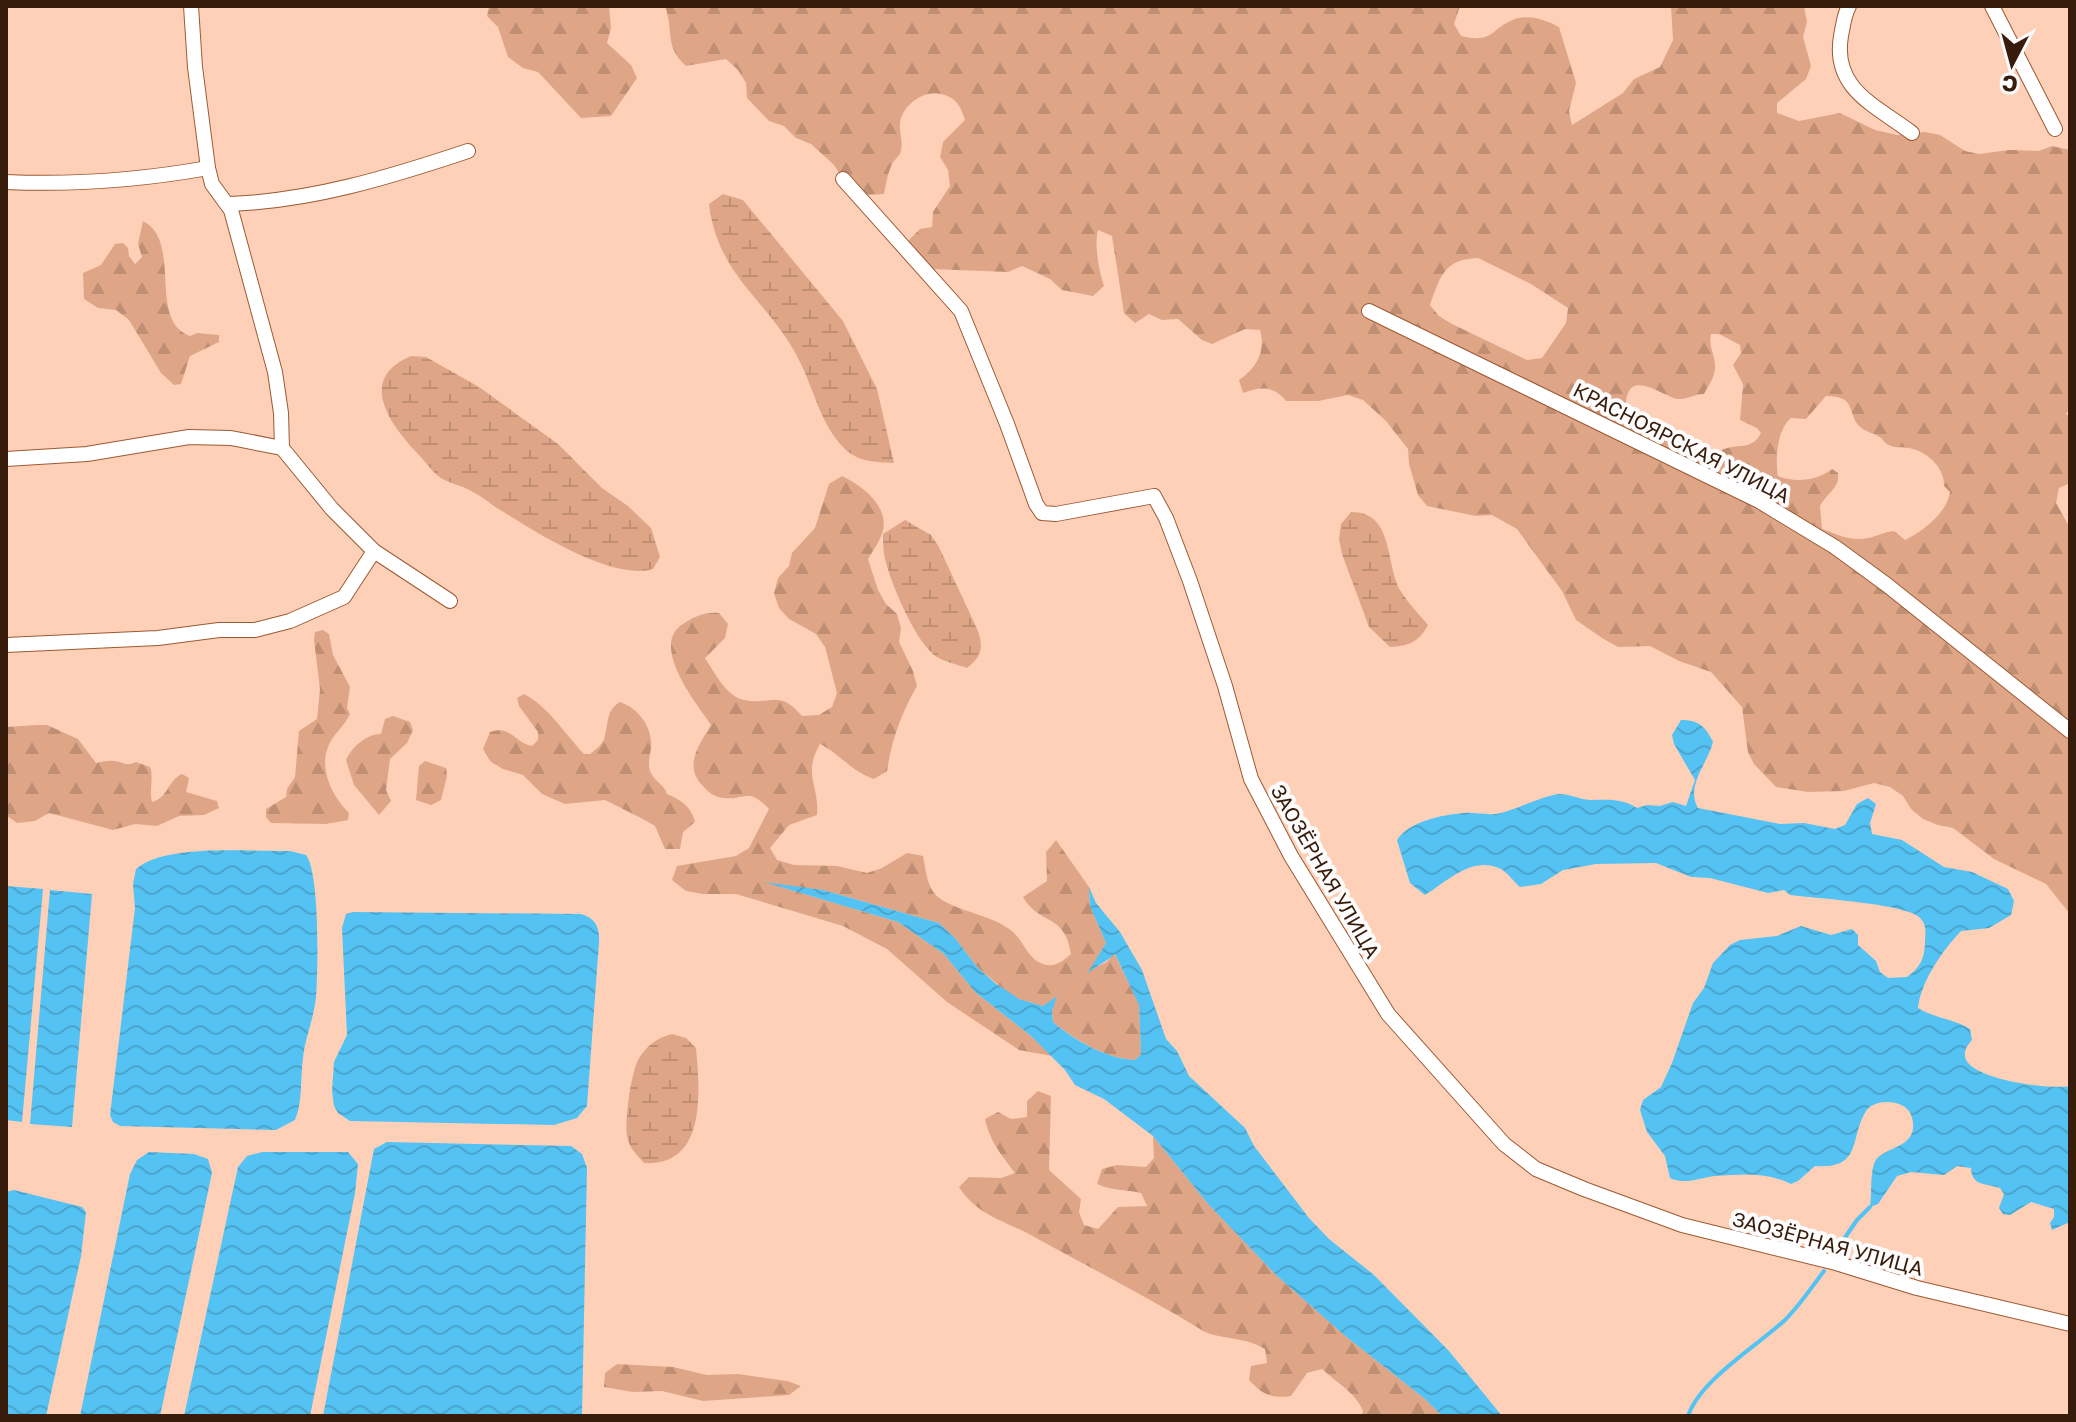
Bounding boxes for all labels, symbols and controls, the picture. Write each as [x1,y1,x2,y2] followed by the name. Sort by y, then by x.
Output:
[1972,24,2052,104] north arrow
[2001,70,2019,99] text: С
[1570,377,1794,507] street label: КРАСНОЯРСКАЯ УЛИЦА
[1266,780,1386,962] street label: ЗАОЗЁРНАЯ УЛИЦА
[1730,1206,1926,1280] street label: ЗАОЗЁРНАЯ УЛИЦА

